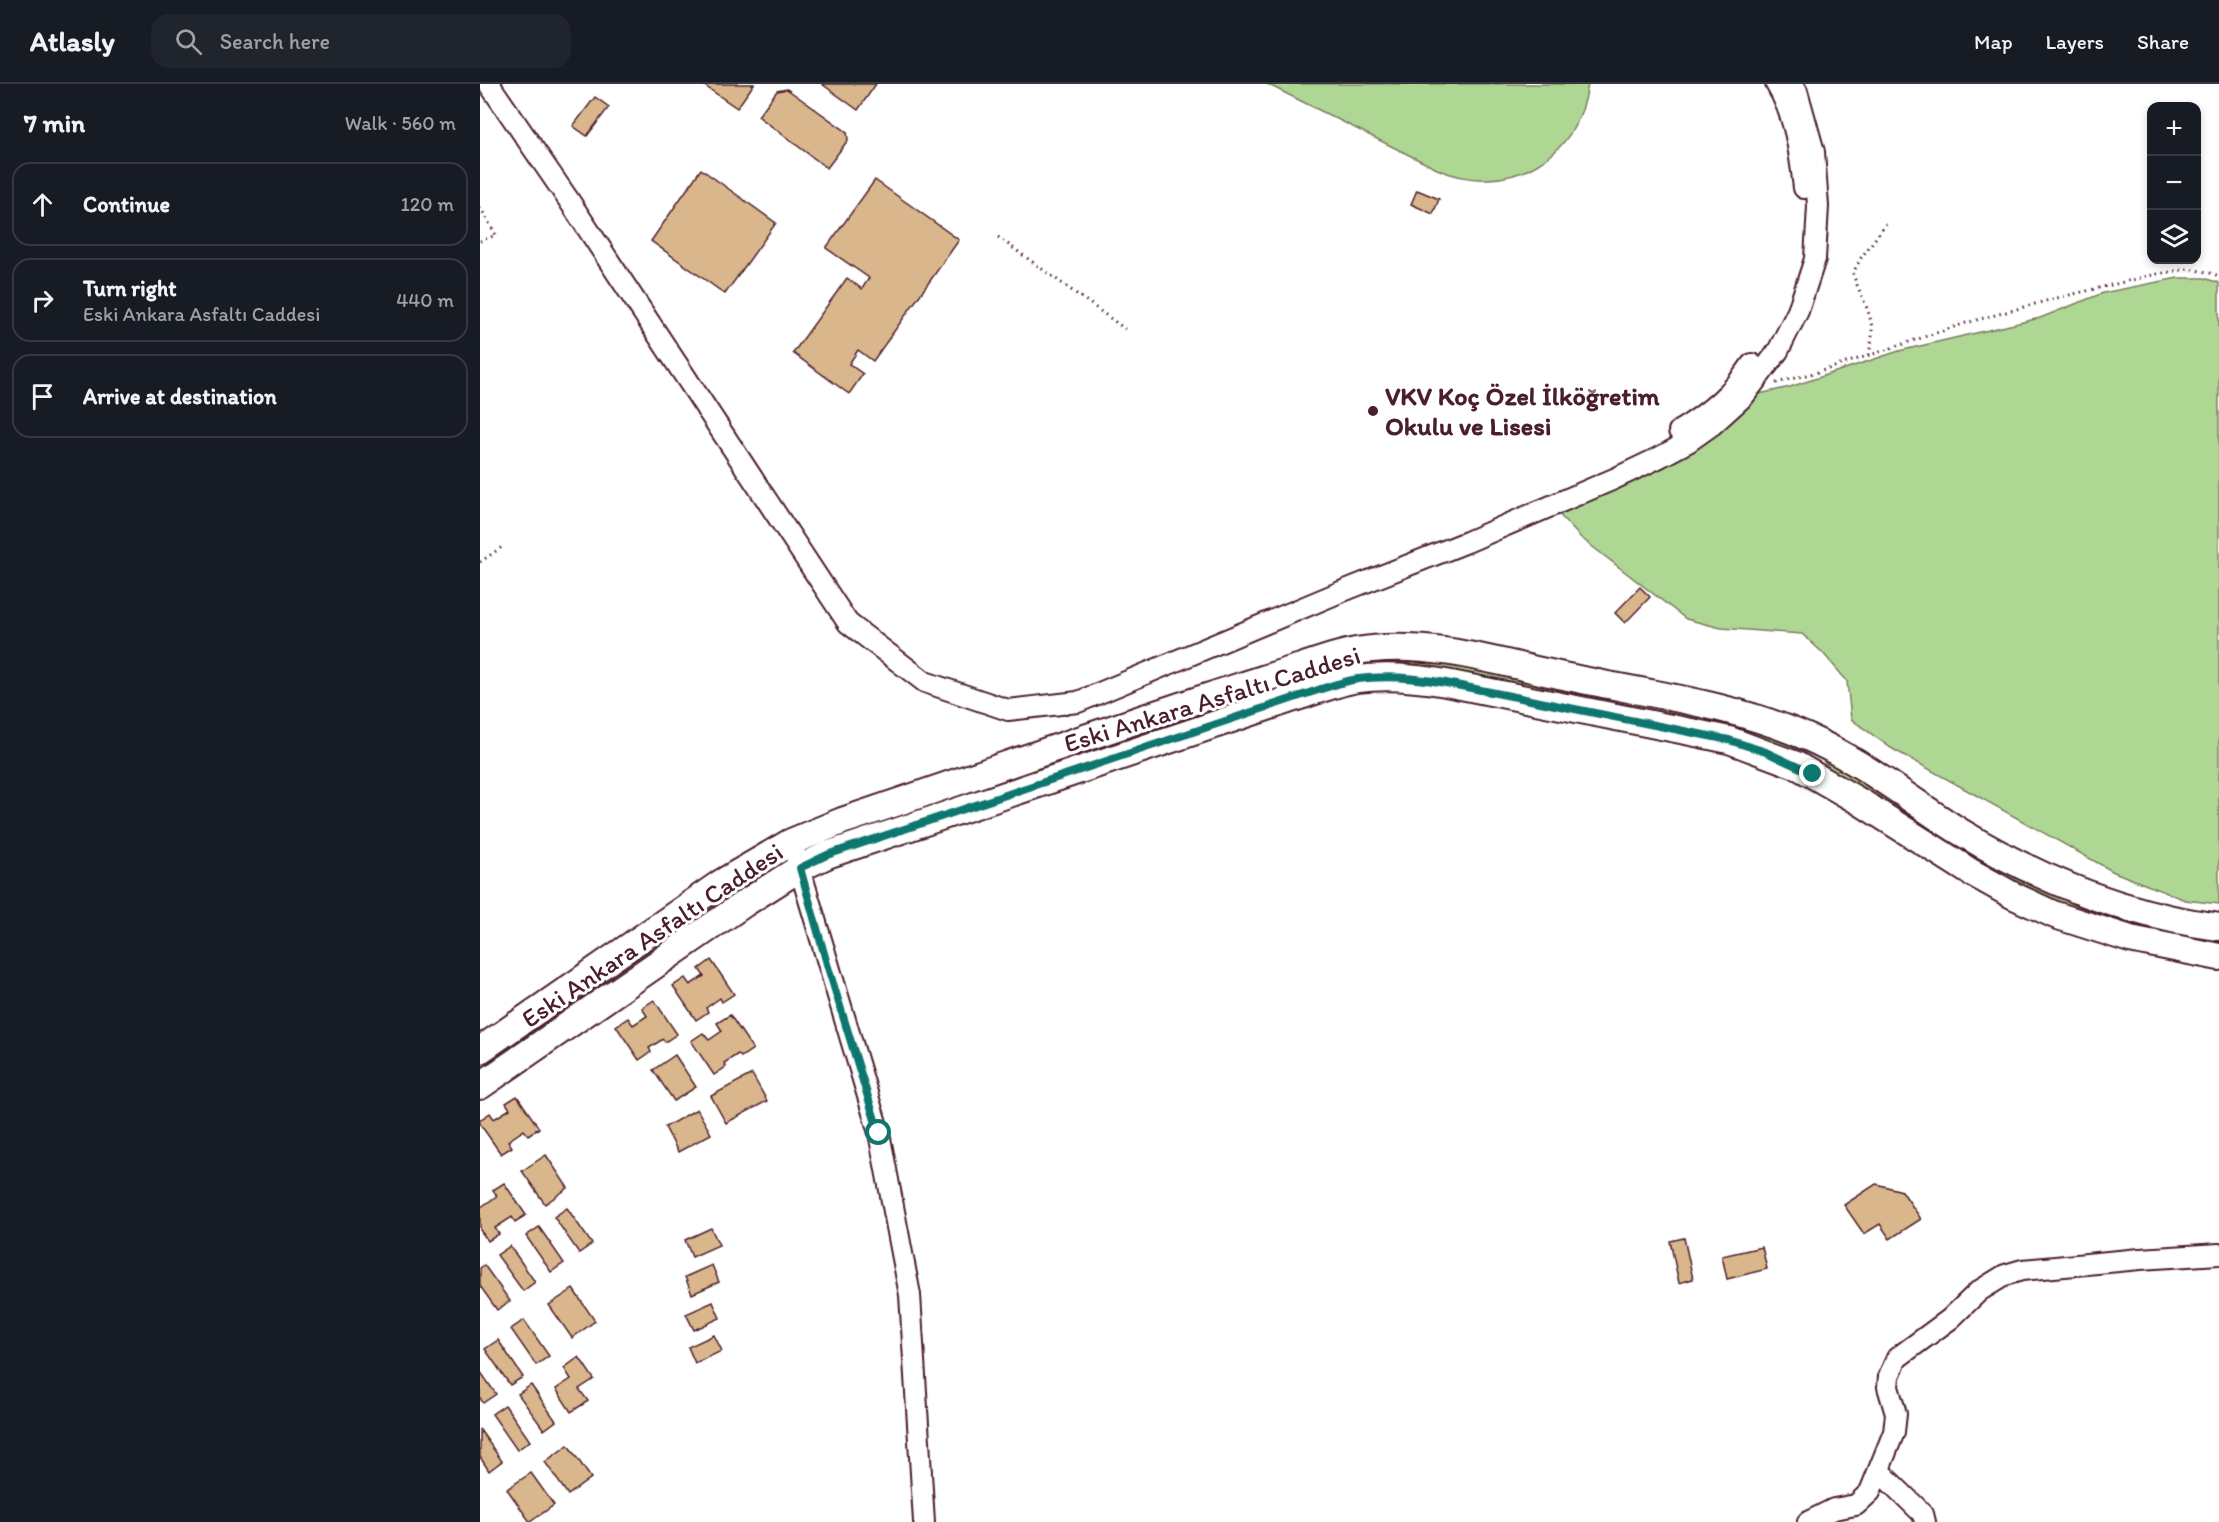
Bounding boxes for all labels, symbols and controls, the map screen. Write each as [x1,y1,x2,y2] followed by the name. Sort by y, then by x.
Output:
[151,14,571,68] search box
[30,24,115,58] text: Atlasly
[172,25,205,58] icon: search
[220,28,330,55] text: Search here
[1974,29,2013,54] text: Map
[2046,29,2104,54] text: Layers
[2137,29,2189,54] text: Share
[2147,102,2201,264] map controls
[2147,102,2201,156] button: +
[24,107,85,139] text: 7 min
[345,111,456,135] text: Walk · 560 m
[2147,156,2201,210] button: −
[26,188,59,221] icon: ahead
[83,191,170,218] text: Continue
[401,192,454,216] text: 120 m
[2147,210,2201,264] button: layers
[83,275,177,302] text: Turn right
[26,284,59,317] icon: right
[396,288,454,312] text: 440 m
[83,302,320,326] text: Eski Ankara Asfaltı Caddesi
[26,380,59,413] icon: arrive
[1385,380,1660,442] place label: VKV Koç Özel İlköğretim Okulu ve Lisesi
[83,383,277,410] text: Arrive at destination
[1366,404,1380,418] marker: VKV Koç Özel İlköğretim Okulu ve Lisesi
[1060,639,1364,759] street label: Eski Ankara Asfaltı Caddesi
[1799,760,1825,786] route end
[515,836,789,1034] street label: Eski Ankara Asfaltı Caddesi
[865,1119,891,1145] route start

